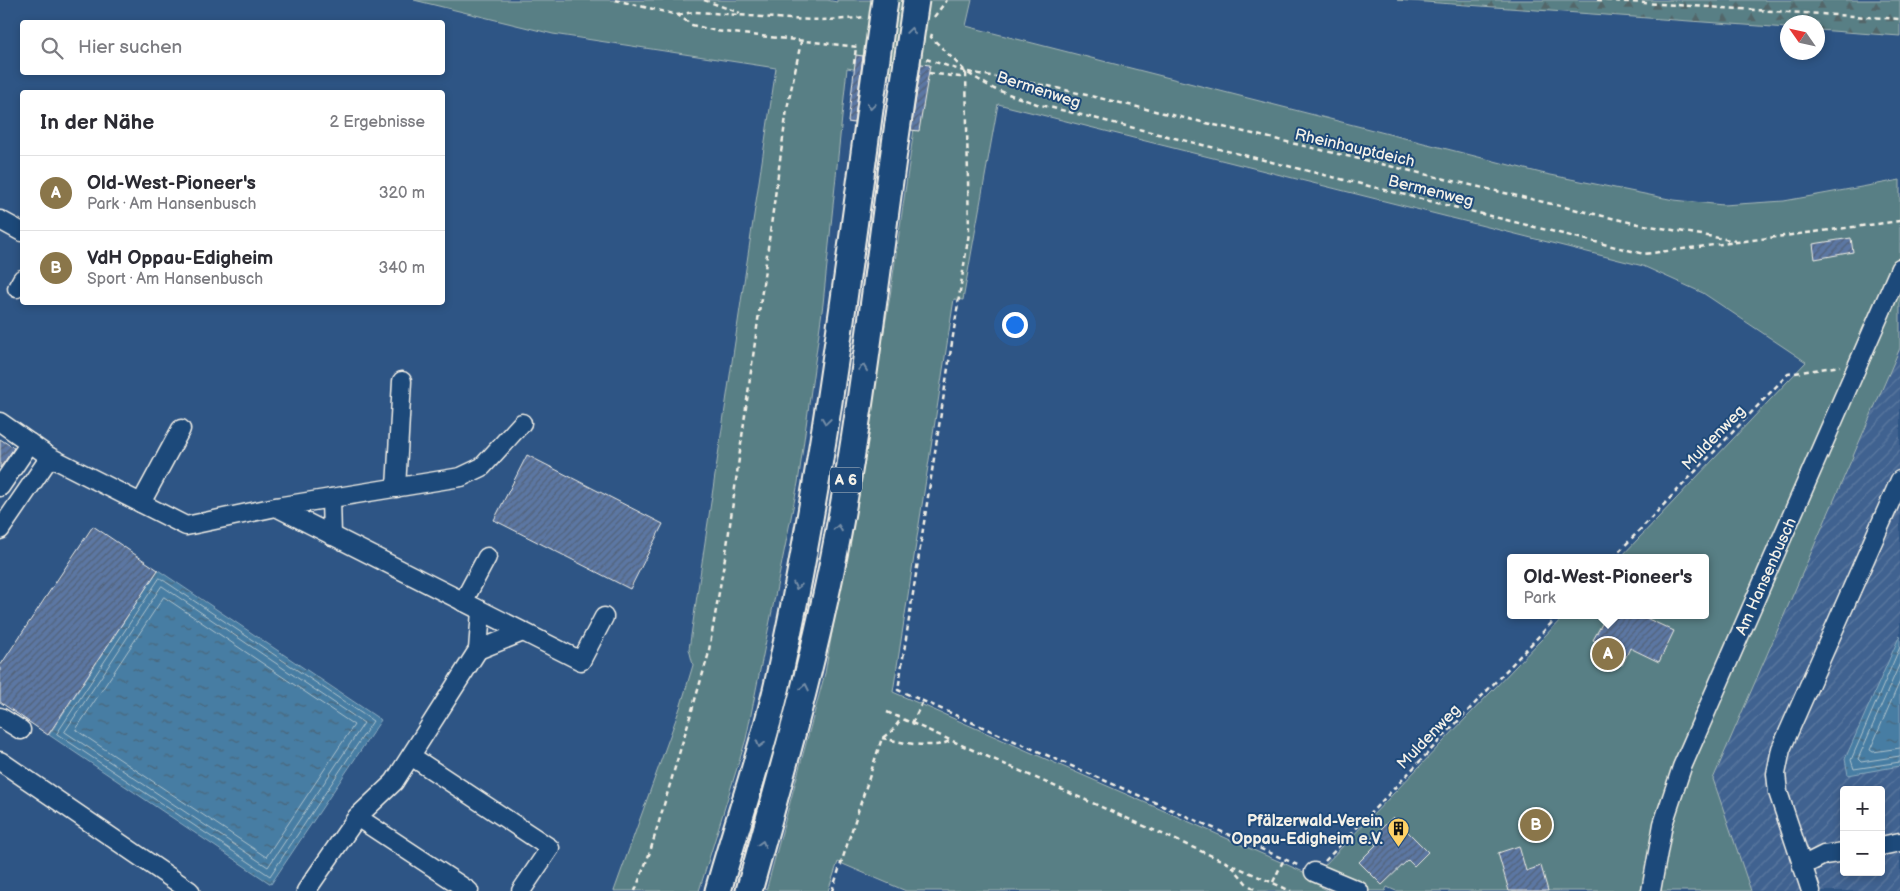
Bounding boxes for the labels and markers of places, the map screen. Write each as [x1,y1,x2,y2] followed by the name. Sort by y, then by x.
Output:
[1592,635,1624,673] pin: A
[1520,806,1552,844] pin: B
[1232,812,1383,849] place label: Pfälzerwald-Verein Oppau-Edigheim e.V.
[1387,817,1411,848] building icon: Pfälzerwald-Verein Oppau-Edigheim e.V.

